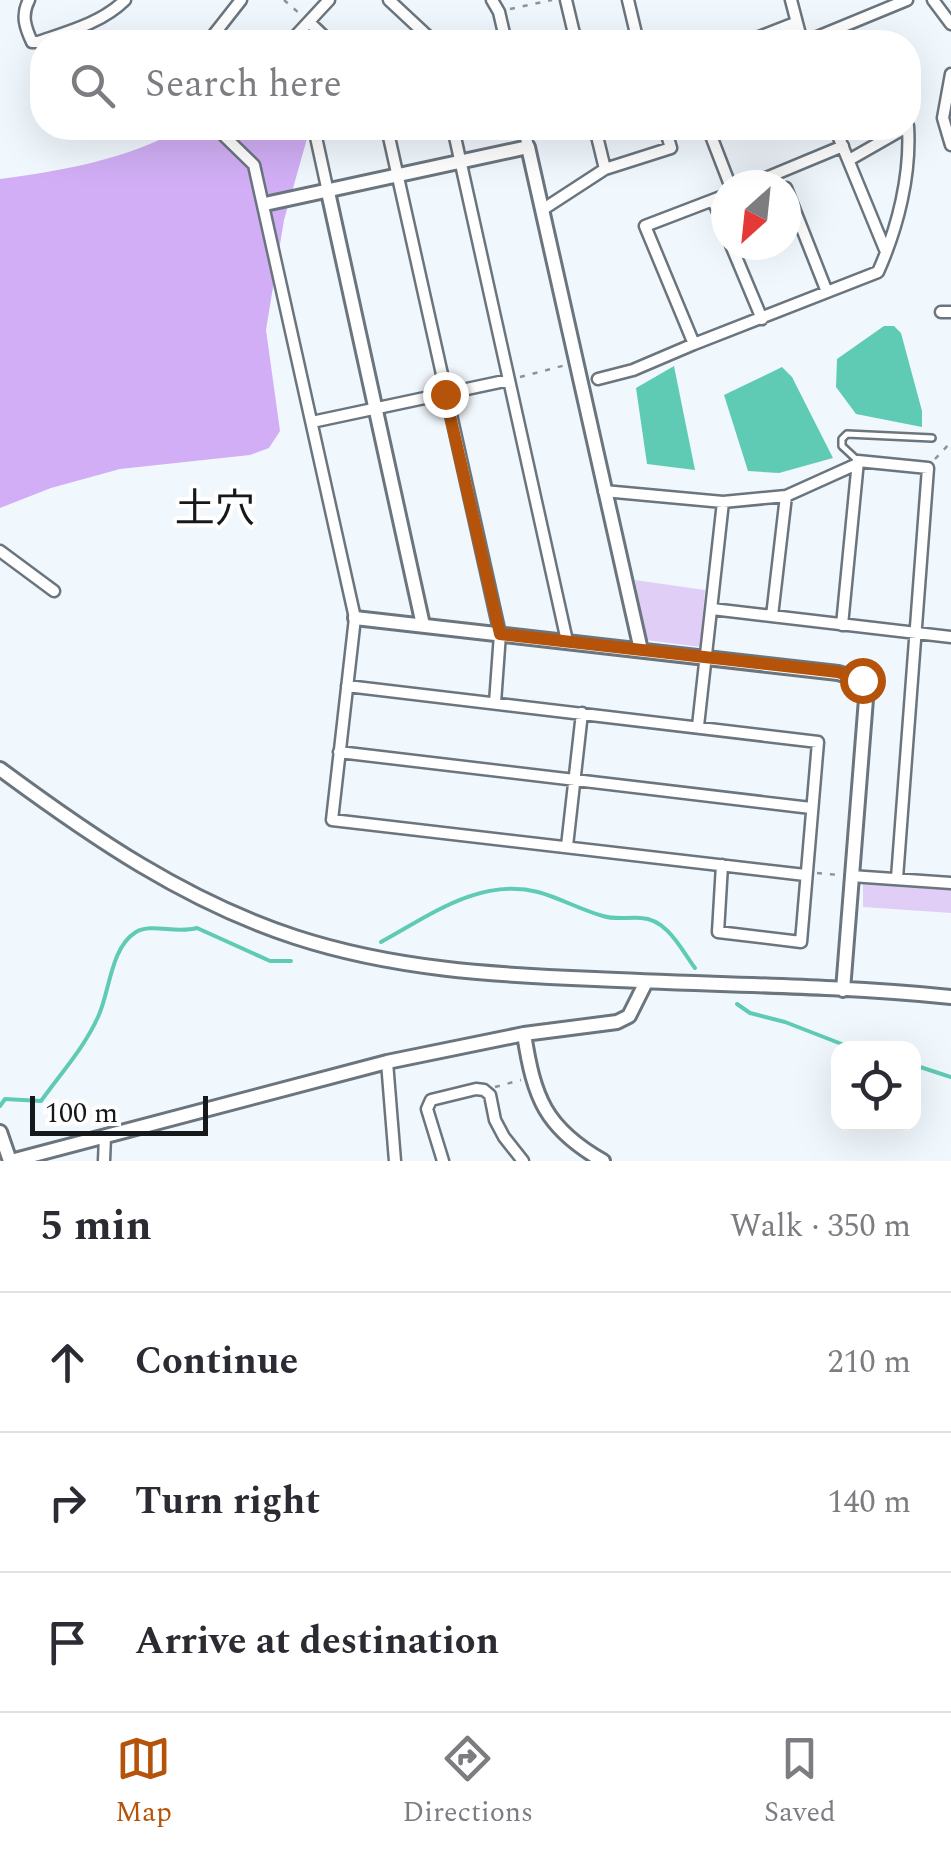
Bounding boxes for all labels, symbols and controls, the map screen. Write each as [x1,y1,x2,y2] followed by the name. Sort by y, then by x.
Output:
[30,30,921,140] search box
[145,56,342,114] text: Search here
[65,58,120,113] icon: search
[711,170,801,260] north arrow
[423,372,469,418] route end
[175,480,255,541] district label: 土穴
[840,658,886,704] route start
[831,1041,921,1131] map controls
[831,1041,921,1131] button: locate
[30,1091,208,1136] scale bar
[45,1092,118,1135] text: 100 m
[40,1195,152,1258] text: 5 min
[730,1202,911,1251] text: Walk · 350 m
[135,1333,298,1391] text: Continue
[40,1335,95,1390] icon: ahead
[827,1338,911,1387] text: 210 m
[135,1473,320,1531] text: Turn right
[40,1475,95,1530] icon: right
[827,1478,911,1527] text: 140 m
[135,1613,499,1671] text: Arrive at destination
[40,1615,95,1670] icon: arrive
[115,1731,172,1834] tab: Map
[402,1731,533,1834] tab: Directions
[764,1731,836,1834] tab: Saved

